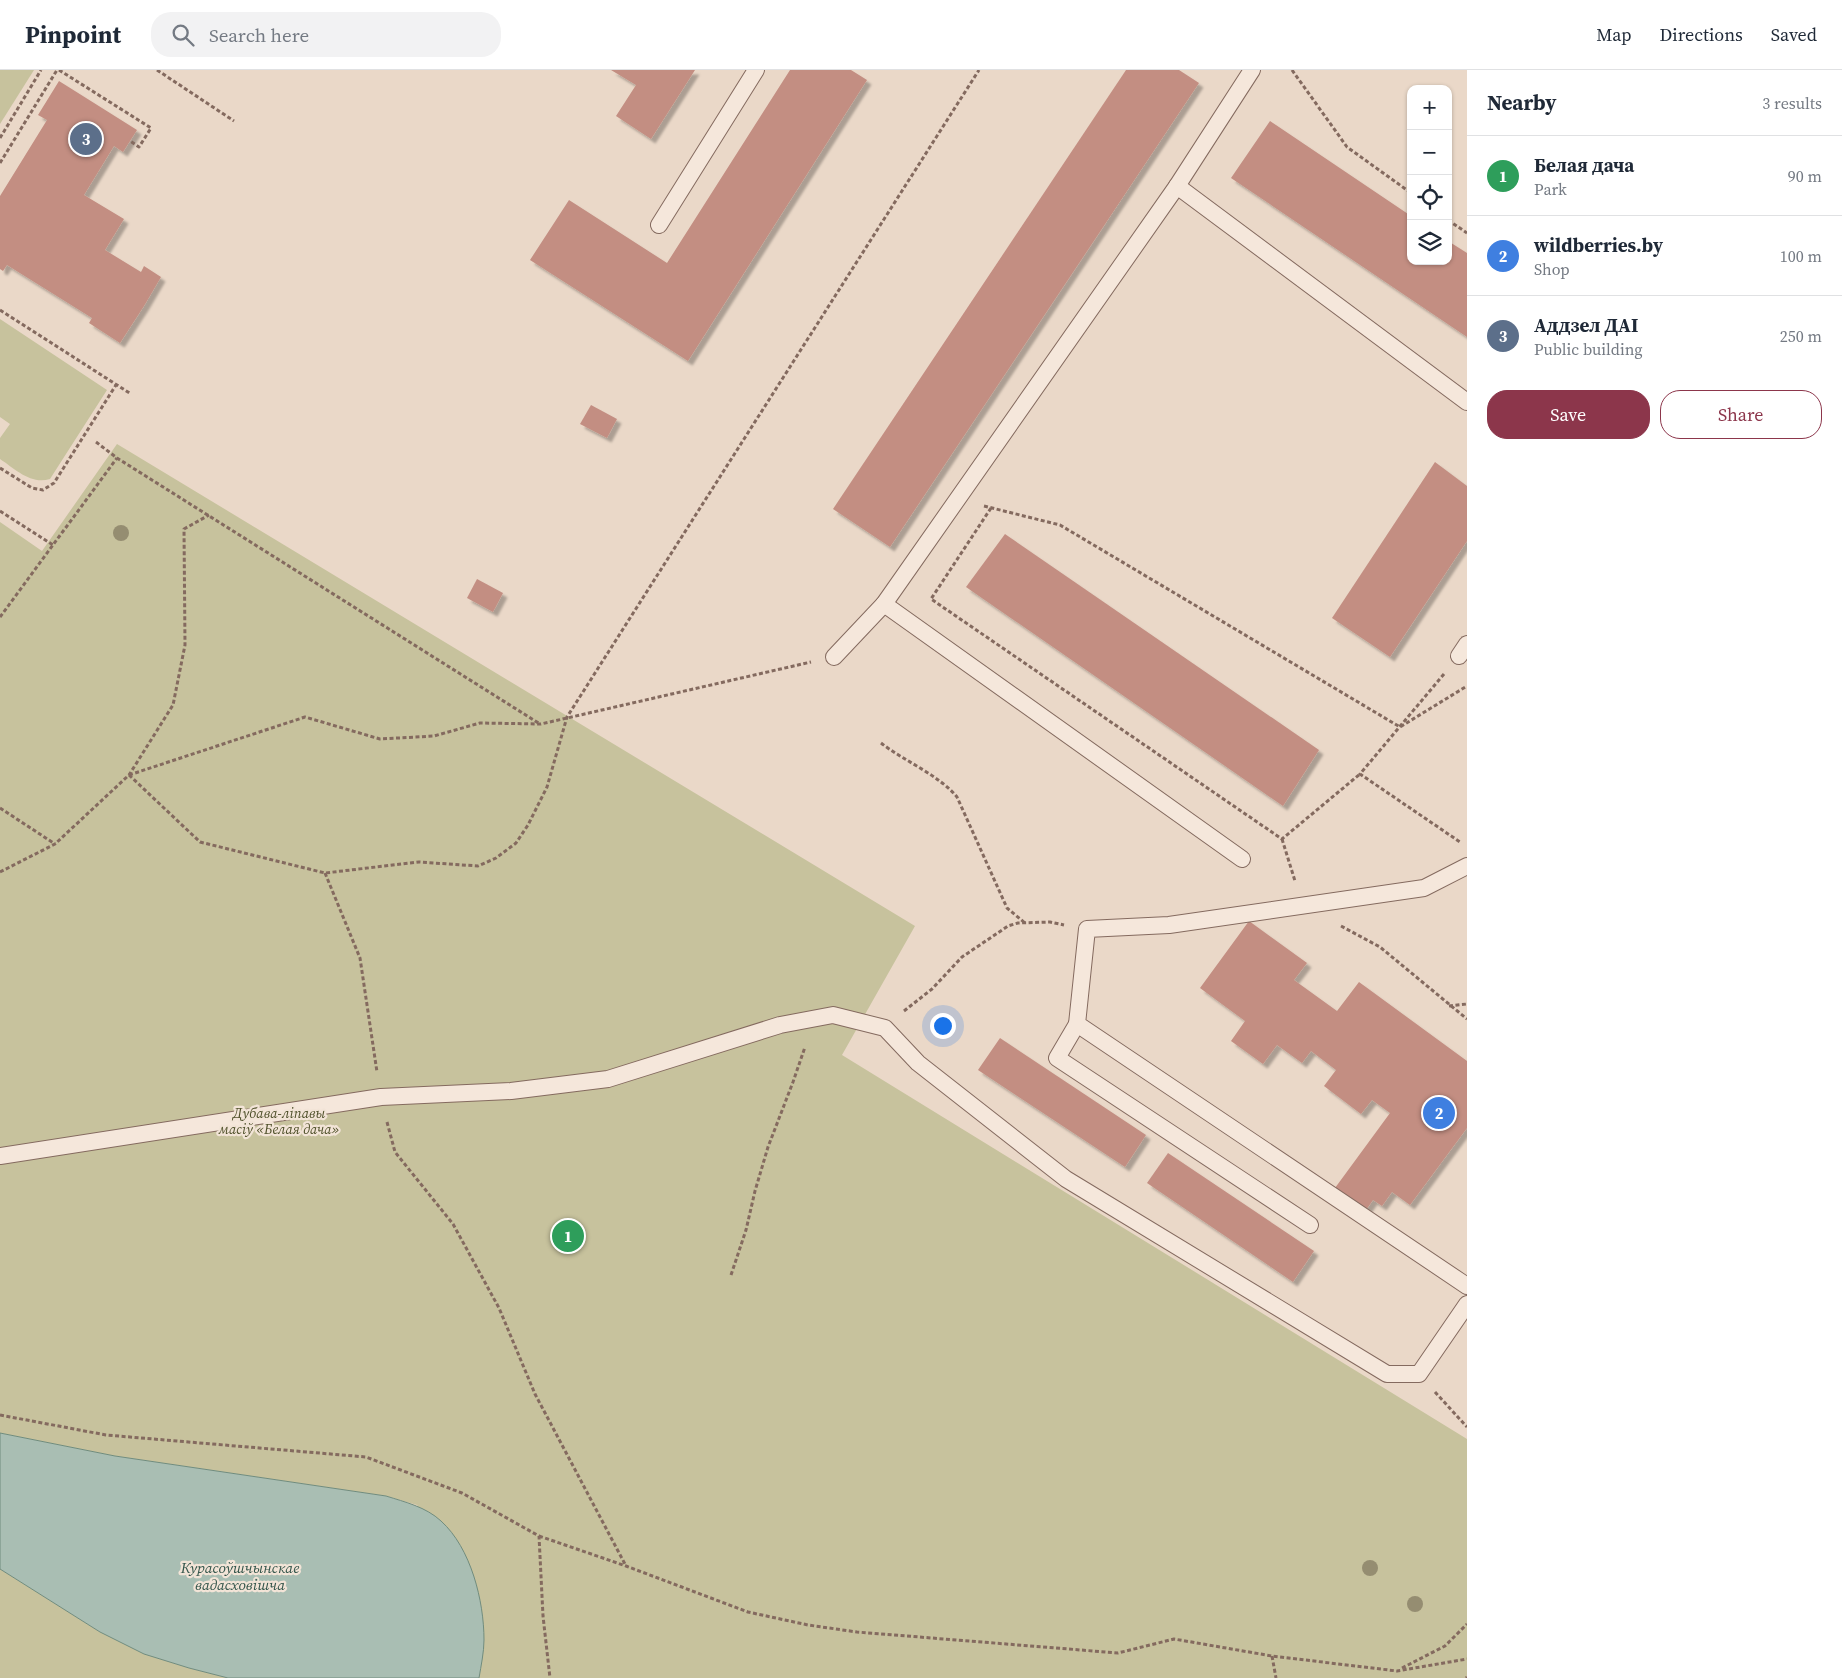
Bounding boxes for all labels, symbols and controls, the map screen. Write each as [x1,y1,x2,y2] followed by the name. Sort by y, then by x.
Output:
[151,12,501,57] search box
[25,18,121,51] text: Pinpoint
[169,21,197,49] icon: search
[209,22,309,48] text: Search here
[1596,22,1632,47] text: Map
[1660,22,1743,47] text: Directions
[1771,22,1817,47] text: Saved
[1407,85,1452,265] map controls
[1407,85,1452,130] button: +
[1487,88,1557,117] text: Nearby
[1762,92,1822,114] text: 3 results
[70,120,102,158] pin: 3
[1407,130,1452,175] button: −
[1534,152,1634,178] text: Белая дача
[1499,165,1507,187] text: 1
[1788,165,1822,187] text: 90 m
[1407,175,1452,220] button: locate
[1534,178,1567,200] text: Park
[1407,220,1452,265] button: layers
[1534,232,1663,258] text: wildberries.by
[1499,245,1507,267] text: 2
[1780,245,1822,267] text: 100 m
[1534,258,1570,280] text: Shop
[1534,312,1638,338] text: Аддзел ДАІ
[1499,325,1507,347] text: 3
[1780,325,1822,347] text: 250 m
[1534,338,1643,360] text: Public building
[1487,390,1650,439] button: Save
[1660,390,1822,439] button: Share
[930,1013,956,1039] your location
[1423,1094,1455,1132] pin: 2
[218,1103,339,1139] park label: Дубава-ліпавы масіў «Белая дача»
[552,1217,584,1255] pin: 1
[180,1557,299,1595] water label: Курасоўшчынскае вадасховішча

